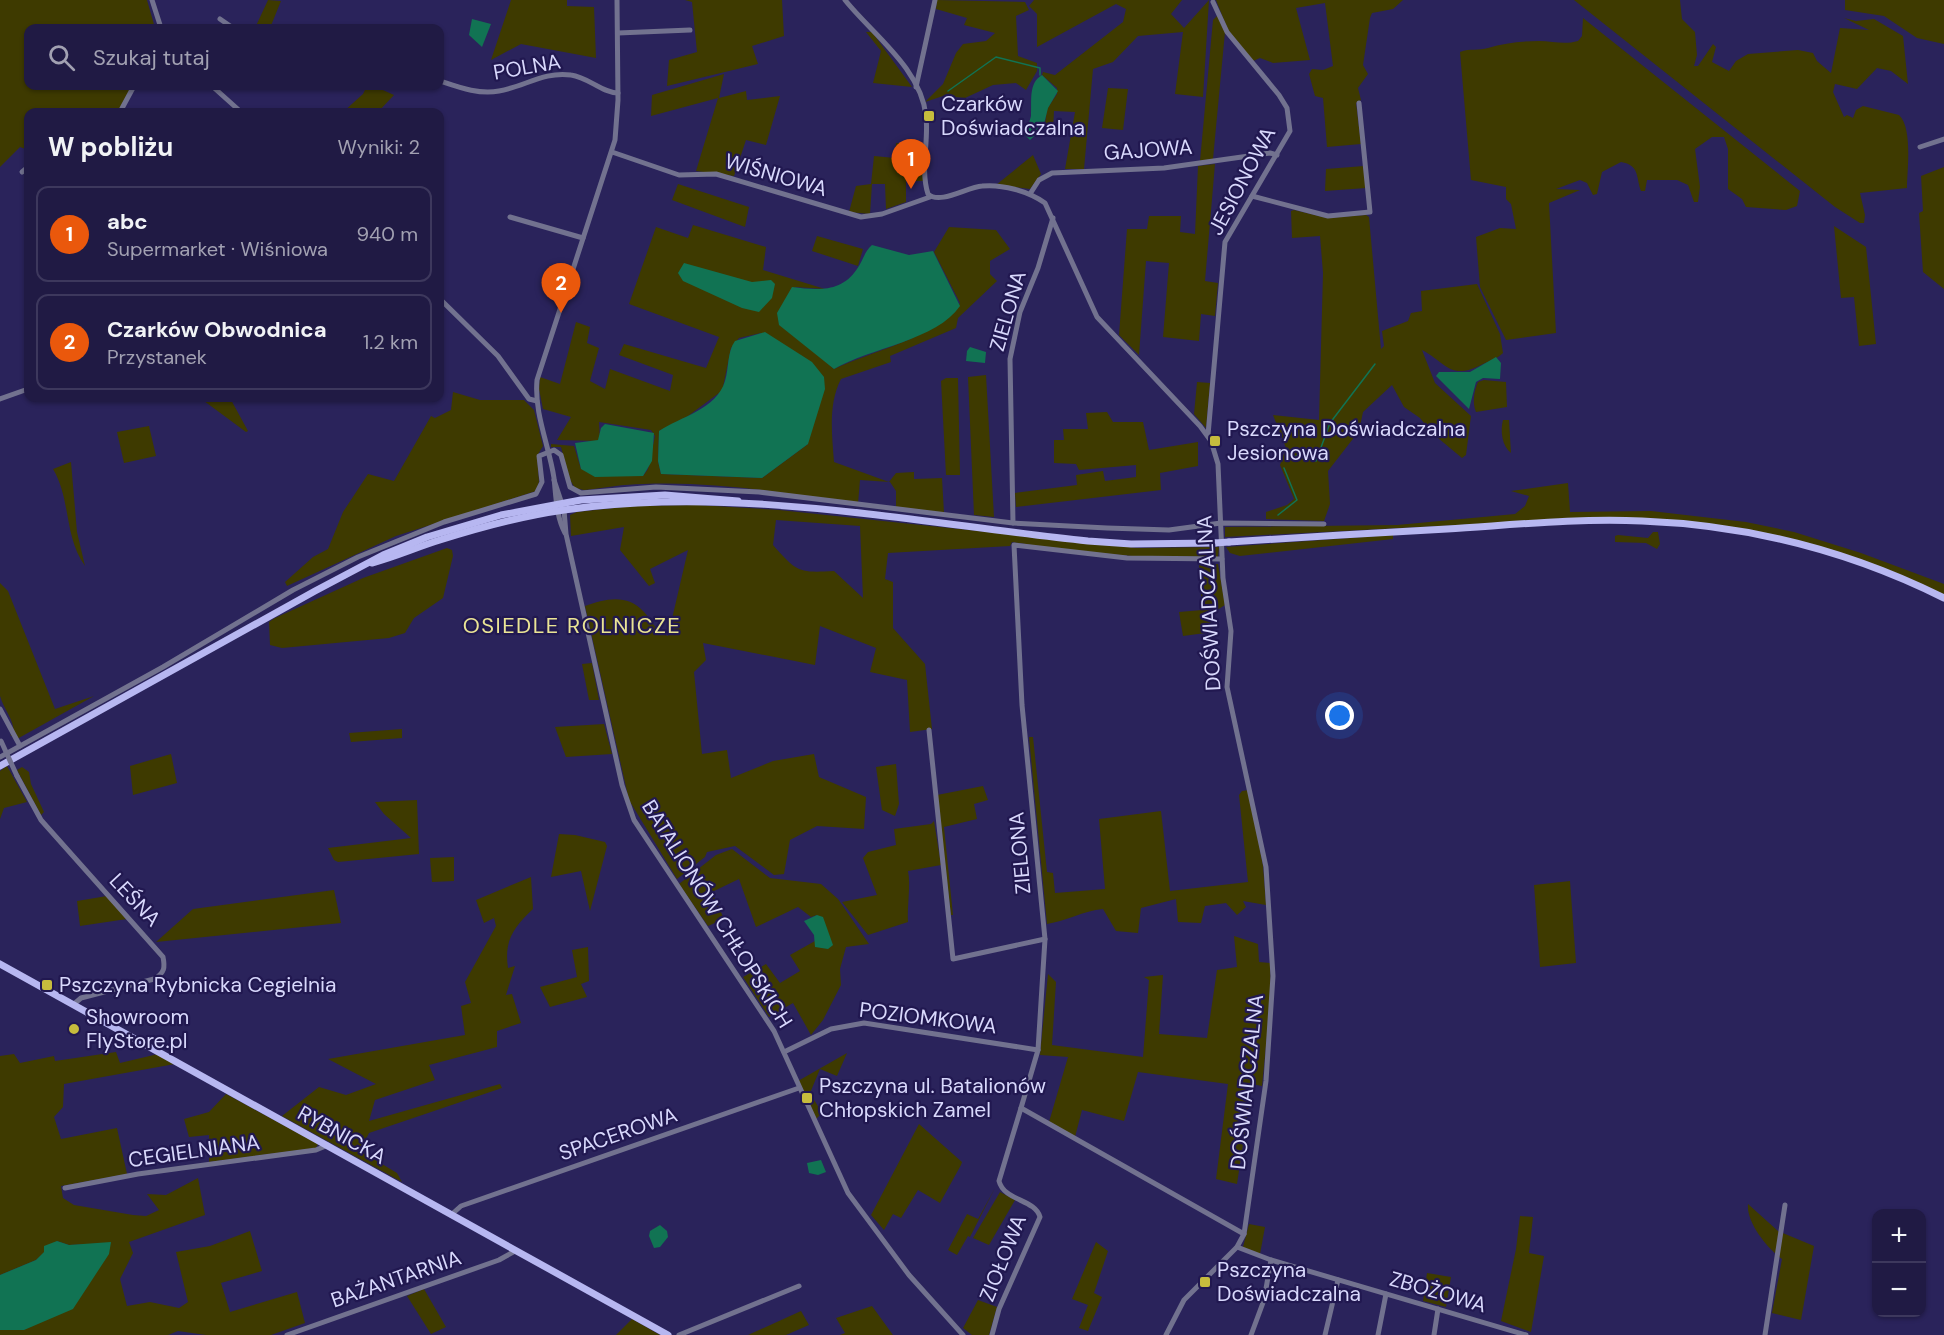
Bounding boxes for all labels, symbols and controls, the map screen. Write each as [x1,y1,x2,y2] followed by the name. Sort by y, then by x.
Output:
[24,24,444,90] search box
[45,41,78,74] icon: search
[93,43,210,72] text: Szukaj tutaj
[491,47,563,87] street label: POLNA
[941,90,1085,142] place label: Czarków Doświadczalna
[922,109,936,123] marker: Czarków Doświadczalna
[1202,122,1282,240] street label: JESIONOWA
[48,130,173,164] text: W pobliżu
[1103,133,1193,167] street label: GAJOWA
[337,134,420,160] text: Wyniki: 2
[892,140,930,189] pin: 1
[721,147,831,203] street label: WIŚNIOWA
[107,207,148,236] text: abc
[66,221,73,247] text: 1
[356,221,418,247] text: 940 m
[107,236,328,262] text: Supermarket · Wiśniowa
[542,264,580,313] pin: 2
[983,267,1033,355] street label: ZIELONA
[107,315,327,344] text: Czarków Obwodnica
[64,329,75,355] text: 2
[363,329,418,355] text: 1.2 km
[107,344,207,370] text: Przystanek
[1227,415,1466,467] place label: Pszczyna Doświadczalna Jesionowa
[1208,434,1222,448] marker: Pszczyna Doświadczalna Jesionowa
[1190,514,1228,692] street label: DOŚWIADCZALNA
[463,611,681,640] district label: OSIEDLE ROLNICZE
[1325,701,1354,730] your location
[635,795,799,1033] street label: BATALIONÓW CHŁOPSKICH
[1002,811,1038,895] street label: ZIELONA
[103,867,167,933] street label: LEŚNA
[59,971,336,999] place label: Pszczyna Rybnicka Cegielnia
[40,978,54,992] marker: Pszczyna Rybnicka Cegielnia
[1224,993,1270,1171] street label: DOŚWIADCZALNA
[858,996,999,1040] street label: POZIOMKOWA
[86,1003,189,1055] place label: Showroom FlyStore.pl
[67,1022,81,1036] marker: Showroom FlyStore.pl
[819,1072,1046,1124] place label: Pszczyna ul. Batalionów Chłopskich Zamel
[800,1091,814,1105] marker: Pszczyna ul. Batalionów Chłopskich Zamel
[293,1099,391,1171] street label: RYBNICKA
[555,1101,681,1167] street label: SPACEROWA
[126,1128,262,1174] street label: CEGIELNIANA
[1872,1209,1926,1317] map controls
[1872,1209,1926,1263] button: +
[973,1210,1033,1306] street label: ZIOŁOWA
[327,1244,465,1314] street label: BAŻANTARNIA
[1217,1256,1361,1308] place label: Pszczyna Doświadczalna
[1872,1263,1926,1317] button: −
[1386,1265,1490,1319] street label: ZBOŻOWA
[1198,1275,1212,1289] marker: Pszczyna Doświadczalna

